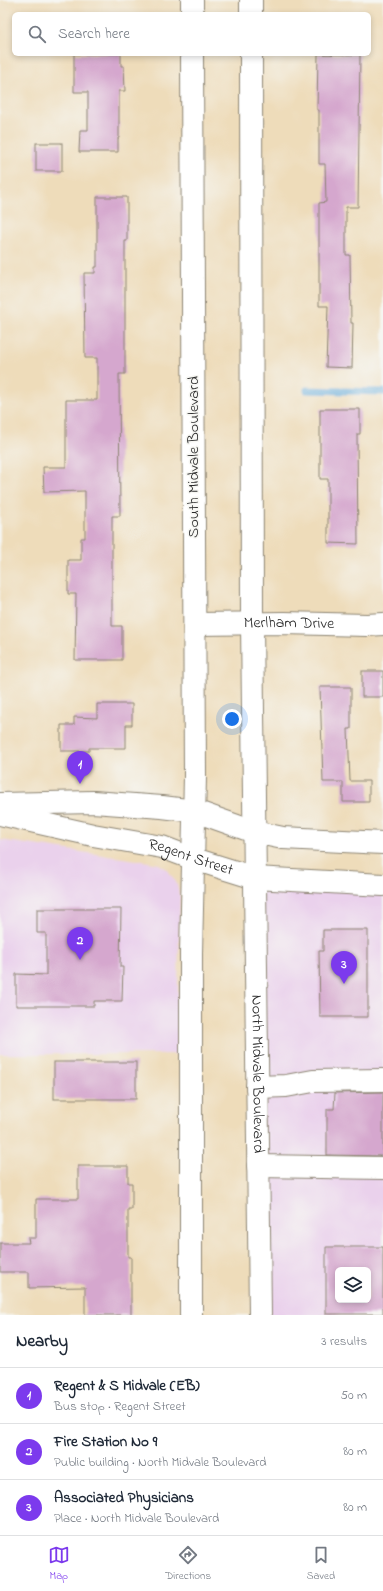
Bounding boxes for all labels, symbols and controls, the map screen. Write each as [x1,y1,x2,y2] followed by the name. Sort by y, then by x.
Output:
[12,12,371,56] search box
[26,23,48,45] icon: search
[58,23,130,45] text: Search here
[182,376,206,538] street label: South Midvale Boulevard
[244,611,335,636] street label: Merlham Drive
[222,709,242,729] your location
[67,751,93,784] pin: 1
[147,833,237,883] street label: Regent Street
[67,927,93,960] pin: 2
[331,951,357,984] pin: 3
[244,995,270,1153] street label: North Midvale Boulevard
[335,1267,371,1303] map controls
[335,1267,371,1303] button: layers
[16,1329,68,1354] text: Nearby
[321,1332,367,1351] text: 3 results
[54,1375,200,1397] text: Regent & S Midvale (EB)
[27,1386,31,1405] text: 1
[341,1386,367,1405] text: 50 m
[54,1397,186,1416] text: Bus stop · Regent Street
[54,1431,157,1453] text: Fire Station No 9
[26,1442,32,1461] text: 2
[343,1442,367,1461] text: 80 m
[54,1453,267,1472] text: Public building · North Midvale Boulevard
[54,1487,194,1509] text: Associated Physicians
[26,1498,32,1517] text: 3
[343,1498,367,1517] text: 80 m
[54,1509,219,1528] text: Place · North Midvale Boulevard
[48,1544,70,1584] tab: Map
[165,1544,211,1584] tab: Directions
[307,1544,335,1584] tab: Saved

